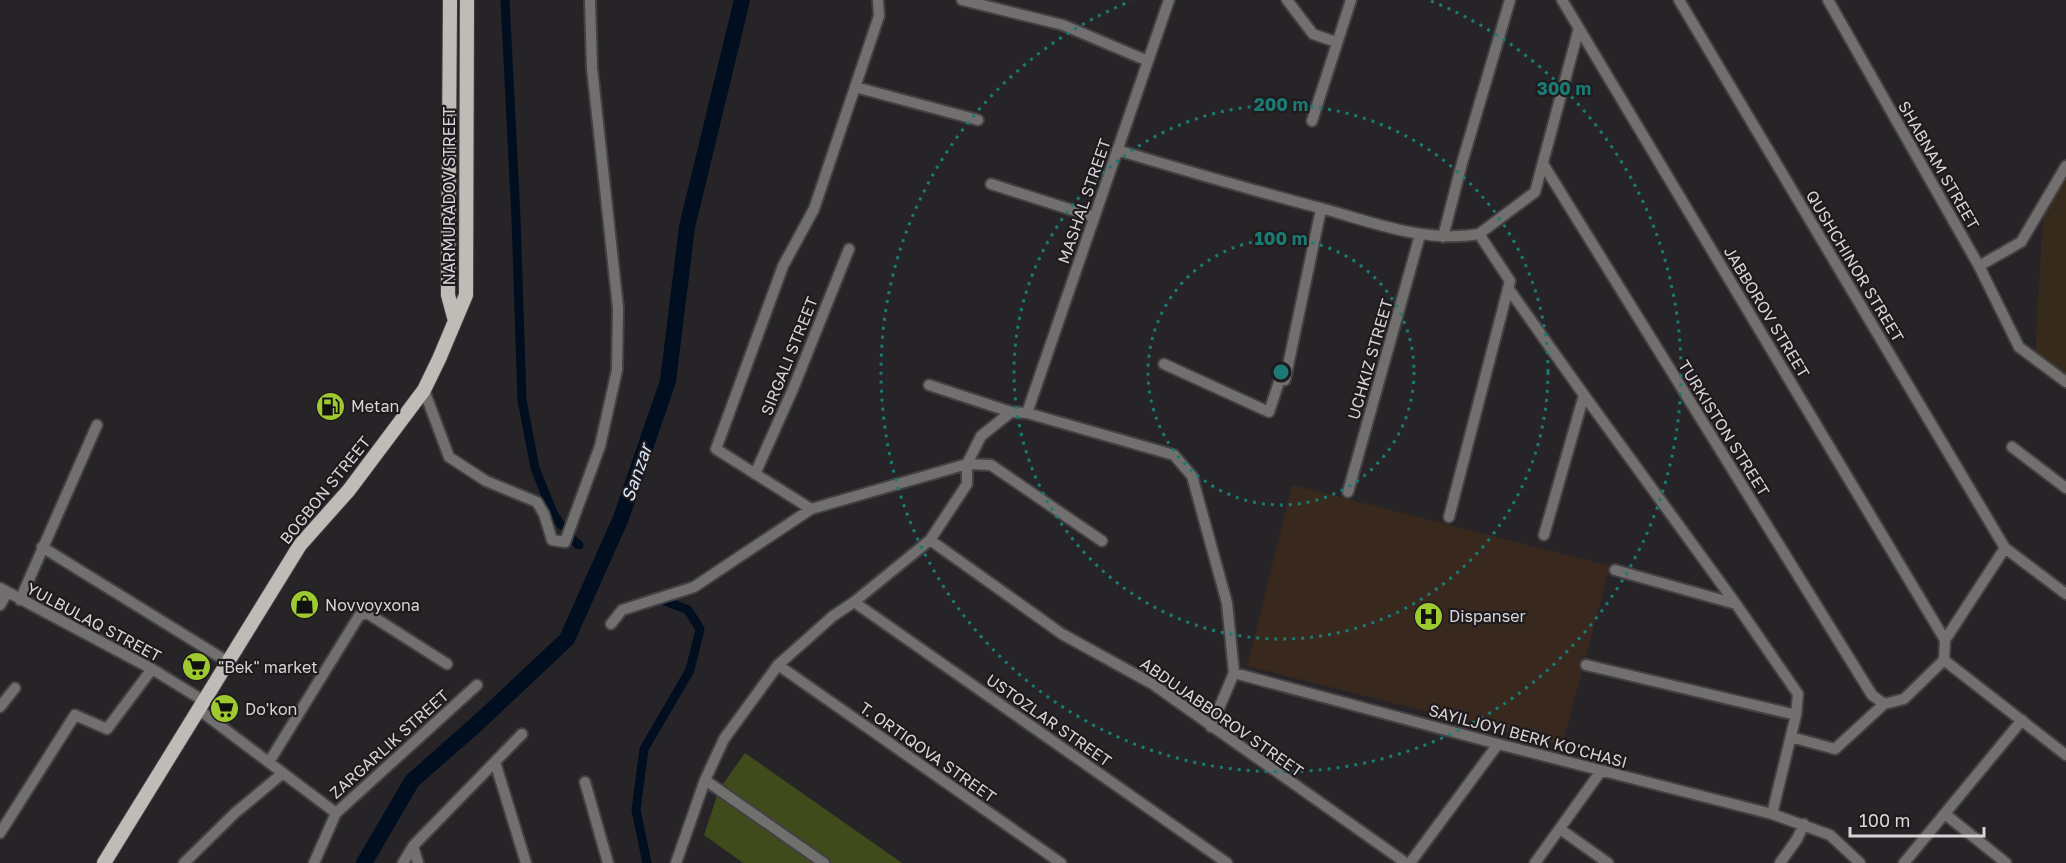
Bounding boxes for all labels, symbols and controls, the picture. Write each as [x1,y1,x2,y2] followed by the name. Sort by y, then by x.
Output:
[1537,77,1591,99] text: 300 m
[1254,93,1308,115] text: 200 m
[1894,97,1984,233] street label: SHABNAM STREET
[439,107,459,285] street label: NARMURADOV STREET
[1053,136,1115,266] street label: MASHAL STREET
[1802,187,1908,346] street label: QUSHCHINOR STREET
[1255,227,1307,249] text: 100 m
[1720,243,1814,381] street label: JABBOROV STREET
[756,294,822,418] street label: SIRGALI STREET
[1343,296,1397,422] street label: UCHKIZ STREET
[1674,356,1774,500] street label: TURKISTON STREET
[1271,362,1291,382] centre of rings
[314,390,346,422] fuel station icon: Metan
[351,396,399,416] place label: Metan
[275,432,375,548] street label: BOGBON STREET
[616,438,657,504] water label: Sanzar
[23,578,165,666] street label: YULBULAQ STREET
[288,589,320,621] shop icon: Novvoyxona
[325,595,420,615] place label: Novvoyxona
[1412,600,1444,632] hospital icon: Dispanser
[1449,606,1526,626] place label: Dispanser
[181,651,213,683] supermarket icon: "Bek" market
[1137,653,1307,781] street label: ABDUJABBOROV STREET
[218,657,318,677] place label: "Bek" market
[983,669,1116,771] street label: USTOZLAR STREET
[325,685,453,803] street label: ZARGARLIK STREET
[208,693,240,725] supermarket icon: Do'kon
[856,697,1000,807] street label: T. ORTIQOVA STREET
[245,699,297,719] place label: Do'kon
[1427,700,1629,772] street label: SAYILJOYI BERK KO'CHASI
[1850,800,1984,838] scale bar
[1859,809,1910,831] text: 100 m

